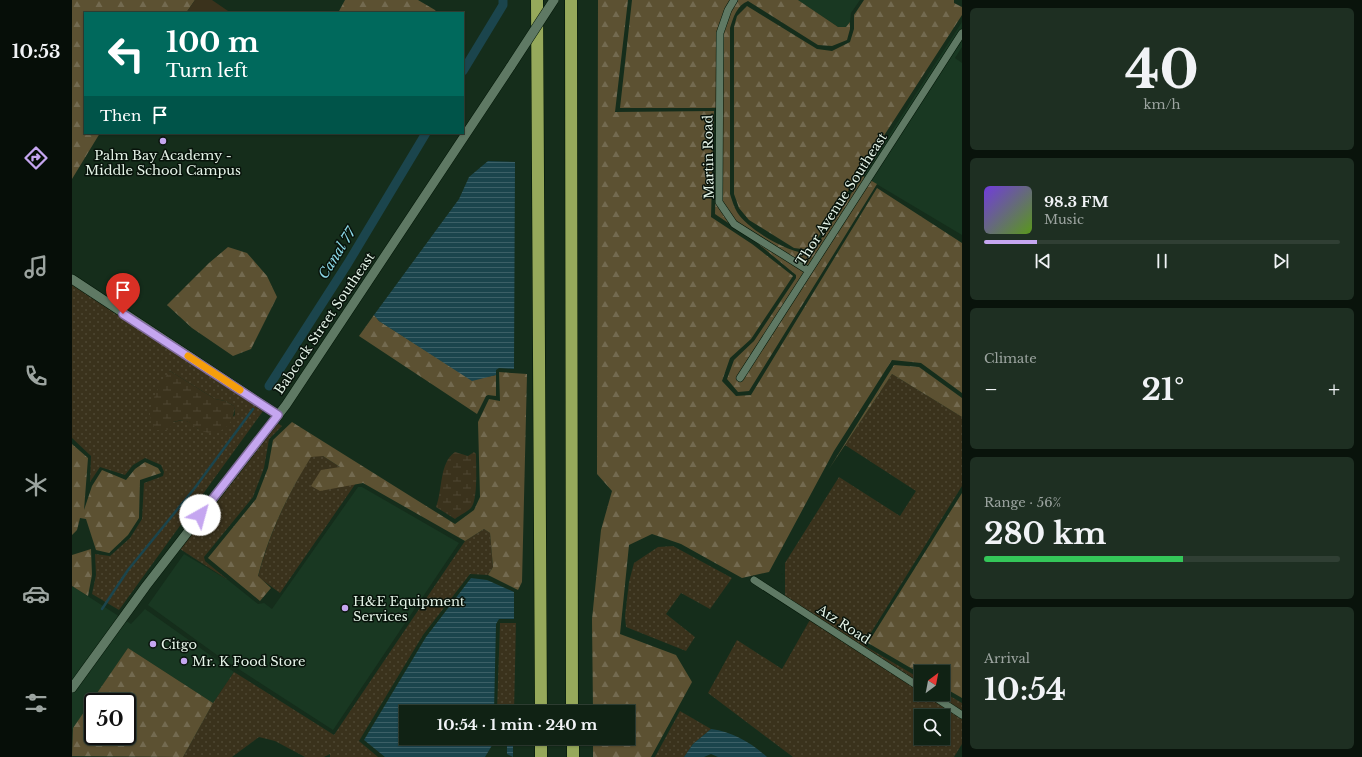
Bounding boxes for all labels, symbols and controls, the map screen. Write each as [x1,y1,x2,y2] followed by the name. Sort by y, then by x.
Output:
[166,25,259,60] text: 100 m
[100,28,152,80] icon: left
[1125,38,1199,102] text: 40
[12,41,60,63] text: 10:53
[166,60,248,82] text: Turn left
[1144,96,1180,113] text: km/h
[149,104,171,126] icon: arrive
[100,106,141,125] text: Then
[699,115,718,199] street label: Martin Road
[792,130,891,269] street label: Thor Avenue Southeast
[158,136,168,146] marker: Palm Bay Academy - Middle School Campus
[22,144,50,172] icon: directions
[85,147,241,179] place label: Palm Bay Academy - Middle School Campus
[1044,192,1109,211] text: 98.3 FM
[1044,211,1084,228] text: Music
[314,223,361,282] water label: Canal 77
[271,249,378,397] street label: Babcock Street Southeast
[1032,250,1054,272] icon: previous
[1151,250,1173,272] icon: pause
[1270,250,1292,272] icon: next
[22,253,50,281] icon: music
[106,273,140,314] pin
[112,279,134,301] icon: arrive
[984,350,1037,367] text: Climate
[22,362,50,390] icon: phone
[1142,371,1184,408] text: 21°
[984,376,998,403] text: −
[1328,376,1340,403] text: +
[22,471,50,499] icon: climate
[179,494,221,536] position arrow
[984,494,1061,511] text: Range · 56%
[984,515,1106,552] text: 280 km
[22,580,50,608] icon: car
[353,593,465,625] place label: H&E Equipment Services
[813,600,874,648] street label: Atz Road
[340,603,350,613] marker: H&E Equipment Services
[161,636,197,653] place label: Citgo
[148,639,158,649] marker: Citgo
[984,650,1030,667] text: Arrival
[192,653,306,670] place label: Mr. K Food Store
[179,656,189,666] marker: Mr. K Food Store
[914,665,950,701] north arrow
[914,665,950,745] map controls
[984,671,1066,708] text: 10:54
[22,689,50,717] icon: filters
[84,693,136,745] speed limit sign: 50
[914,709,950,745] button: search
[437,715,597,734] text: 10:54 · 1 min · 240 m

